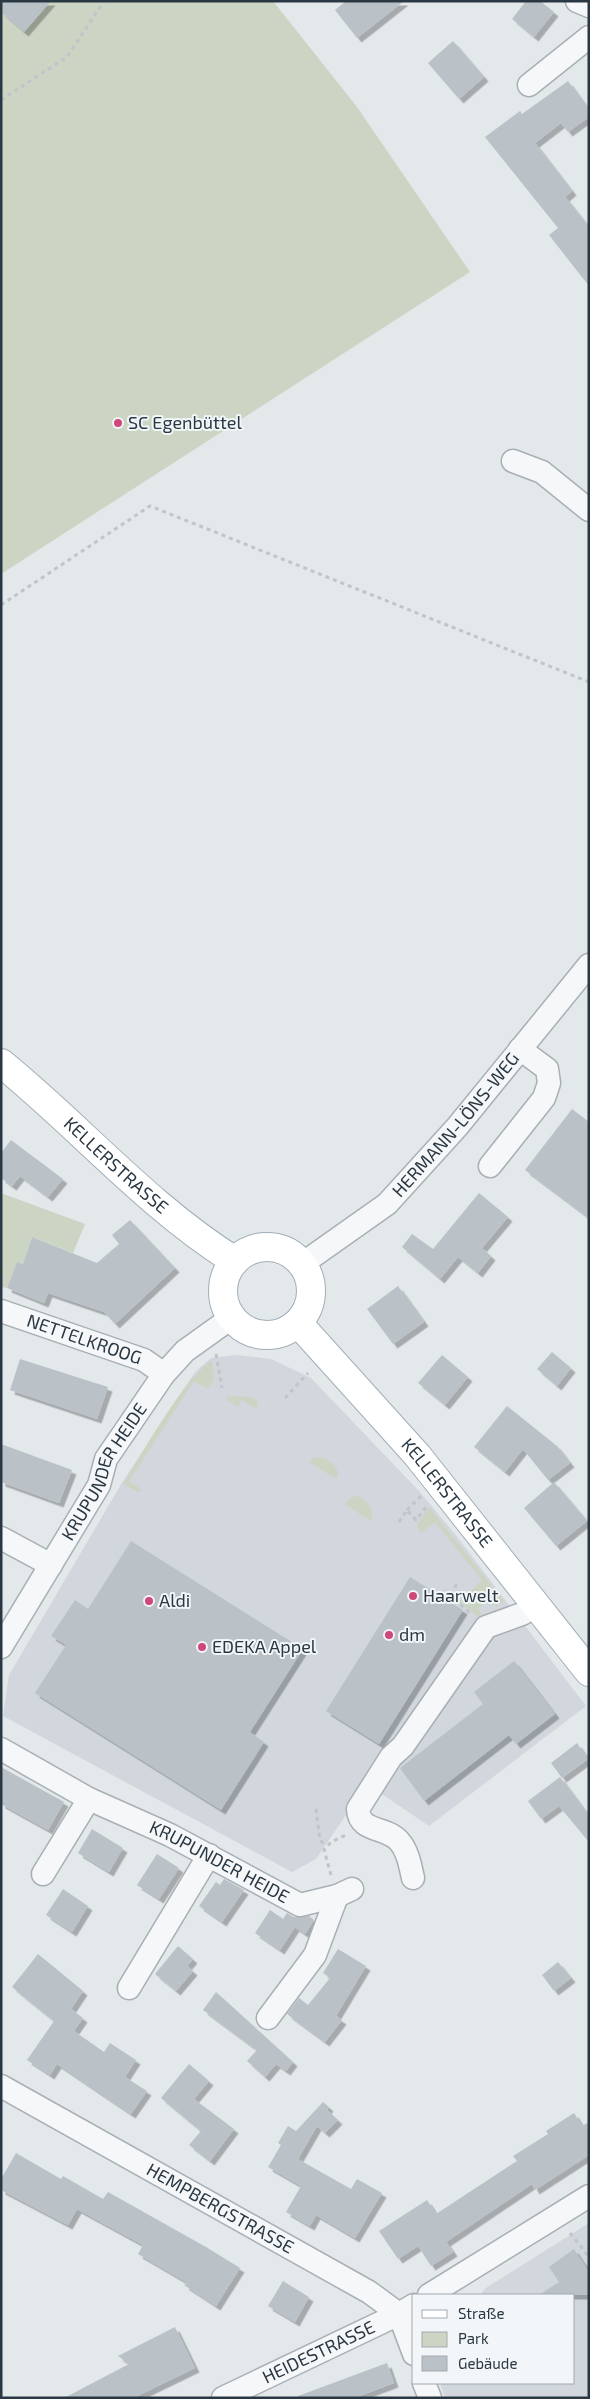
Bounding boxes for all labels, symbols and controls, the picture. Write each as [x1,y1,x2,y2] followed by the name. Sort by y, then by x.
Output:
[128,411,242,433] place label: SC Egenbüttel
[112,417,124,429] marker: SC Egenbüttel
[387,1047,523,1201] street label: HERMANN-LÖNS-WEG
[60,1112,173,1218] street label: KELLERSTRASSE
[24,1309,145,1368] street label: NETTELKROOG
[56,1398,151,1544] street label: KRUPUNDER HEIDE
[397,1433,498,1551] street label: KELLERSTRASSE
[423,1584,499,1606] place label: Haarwelt
[159,1589,190,1611] place label: Aldi
[407,1590,419,1602] marker: Haarwelt
[143,1595,155,1607] marker: Aldi
[399,1623,425,1645] place label: dm
[383,1629,395,1641] marker: dm
[212,1635,317,1657] place label: EDEKA Appel
[196,1641,208,1653] marker: EDEKA Appel
[146,1815,293,1907] street label: KRUPUNDER HEIDE
[143,2158,298,2258] street label: HEMPBERGSTRASSE
[412,2294,575,2384] legend
[458,2304,504,2322] text: Straße
[258,2315,378,2388] street label: HEIDESTRASSE
[458,2329,489,2347] text: Park
[458,2354,517,2372] text: Gebäude

